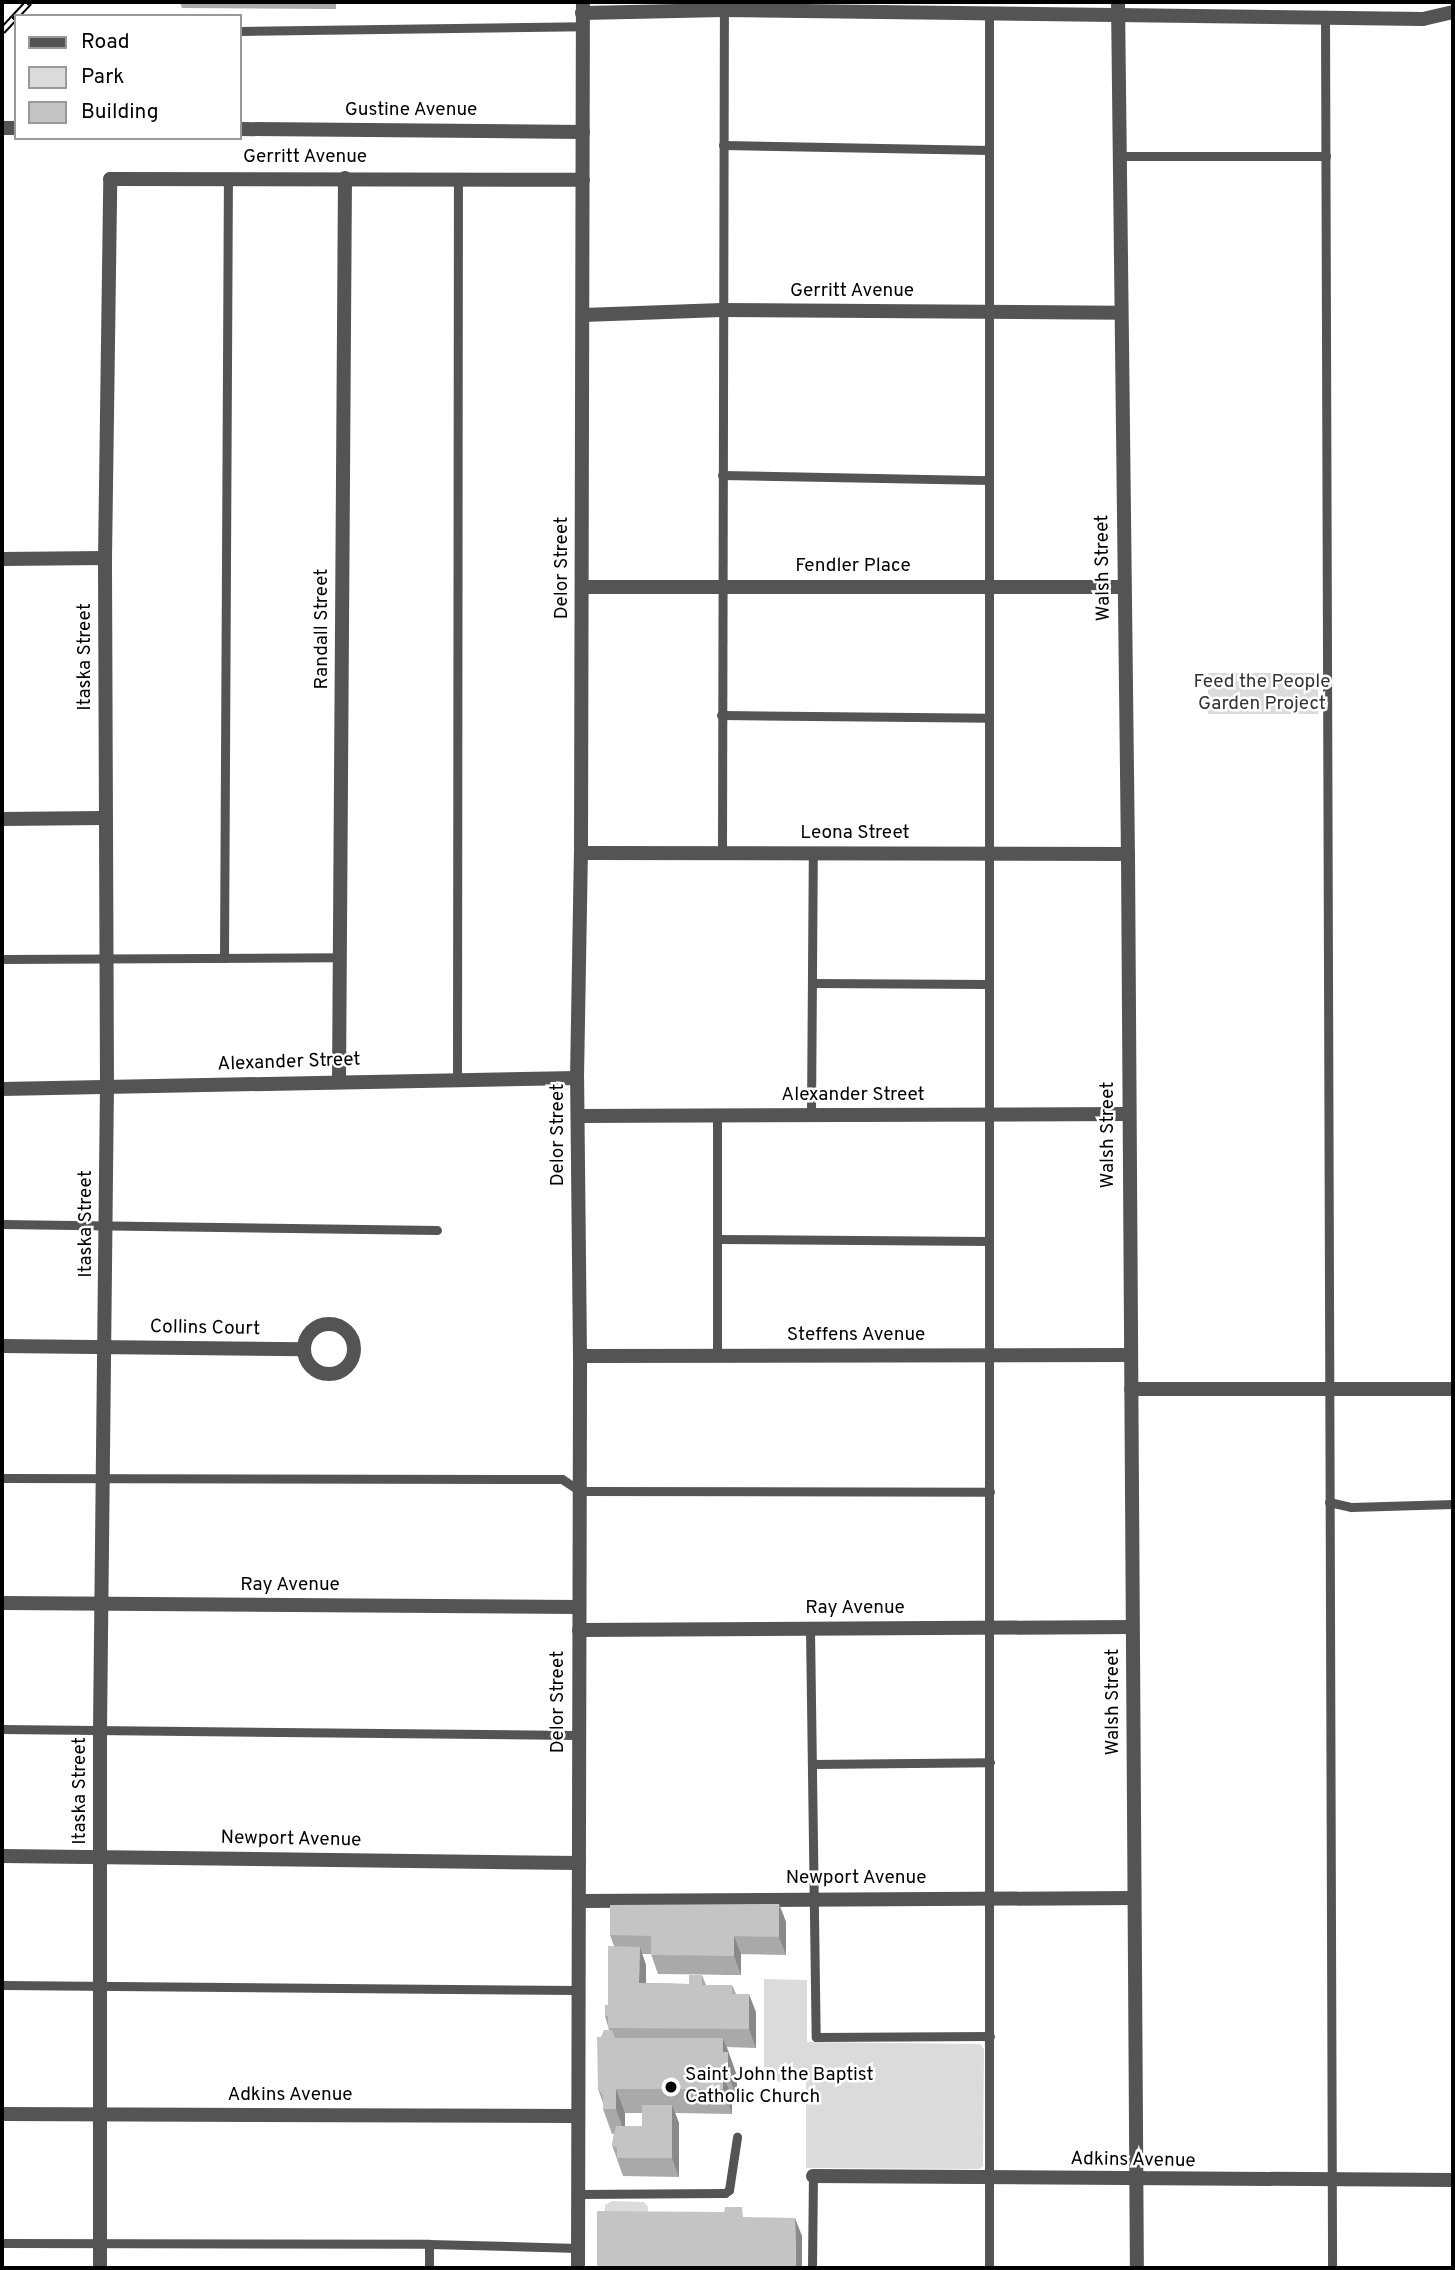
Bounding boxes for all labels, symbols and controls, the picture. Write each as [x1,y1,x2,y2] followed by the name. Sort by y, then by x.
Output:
[14,14,242,140] legend
[81,29,130,56] text: Road
[81,64,124,91] text: Park
[81,99,159,126] text: Building
[344,100,478,122] street label: Gustine Avenue
[243,147,367,169] street label: Gerritt Avenue
[790,281,914,303] street label: Gerritt Avenue
[1092,514,1116,622] street label: Walsh Street
[552,517,574,619] street label: Delor Street
[795,556,911,578] street label: Fendler Place
[312,568,334,690] street label: Randall Street
[75,603,97,711] street label: Itaska Street
[1194,672,1330,716] park label: Feed the People Garden Project
[800,823,910,845] street label: Leona Street
[217,1049,361,1077] street label: Alexander Street
[1098,1082,1120,1188] street label: Walsh Street
[548,1084,570,1186] street label: Delor Street
[781,1085,925,1107] street label: Alexander Street
[76,1170,98,1278] street label: Itaska Street
[150,1317,260,1341] street label: Collins Court
[786,1325,926,1347] street label: Steffens Avenue
[240,1575,340,1597] street label: Ray Avenue
[805,1598,905,1620] street label: Ray Avenue
[1103,1649,1125,1755] street label: Walsh Street
[548,1651,570,1753] street label: Delor Street
[70,1737,92,1845] street label: Itaska Street
[220,1827,362,1853] street label: Newport Avenue
[785,1868,927,1890] street label: Newport Avenue
[685,2065,874,2109] place label: Saint John the Baptist Catholic Church
[663,2079,679,2095] marker: Saint John the Baptist Catholic Church
[227,2085,353,2107] street label: Adkins Avenue
[1070,2149,1196,2173] street label: Adkins Avenue

